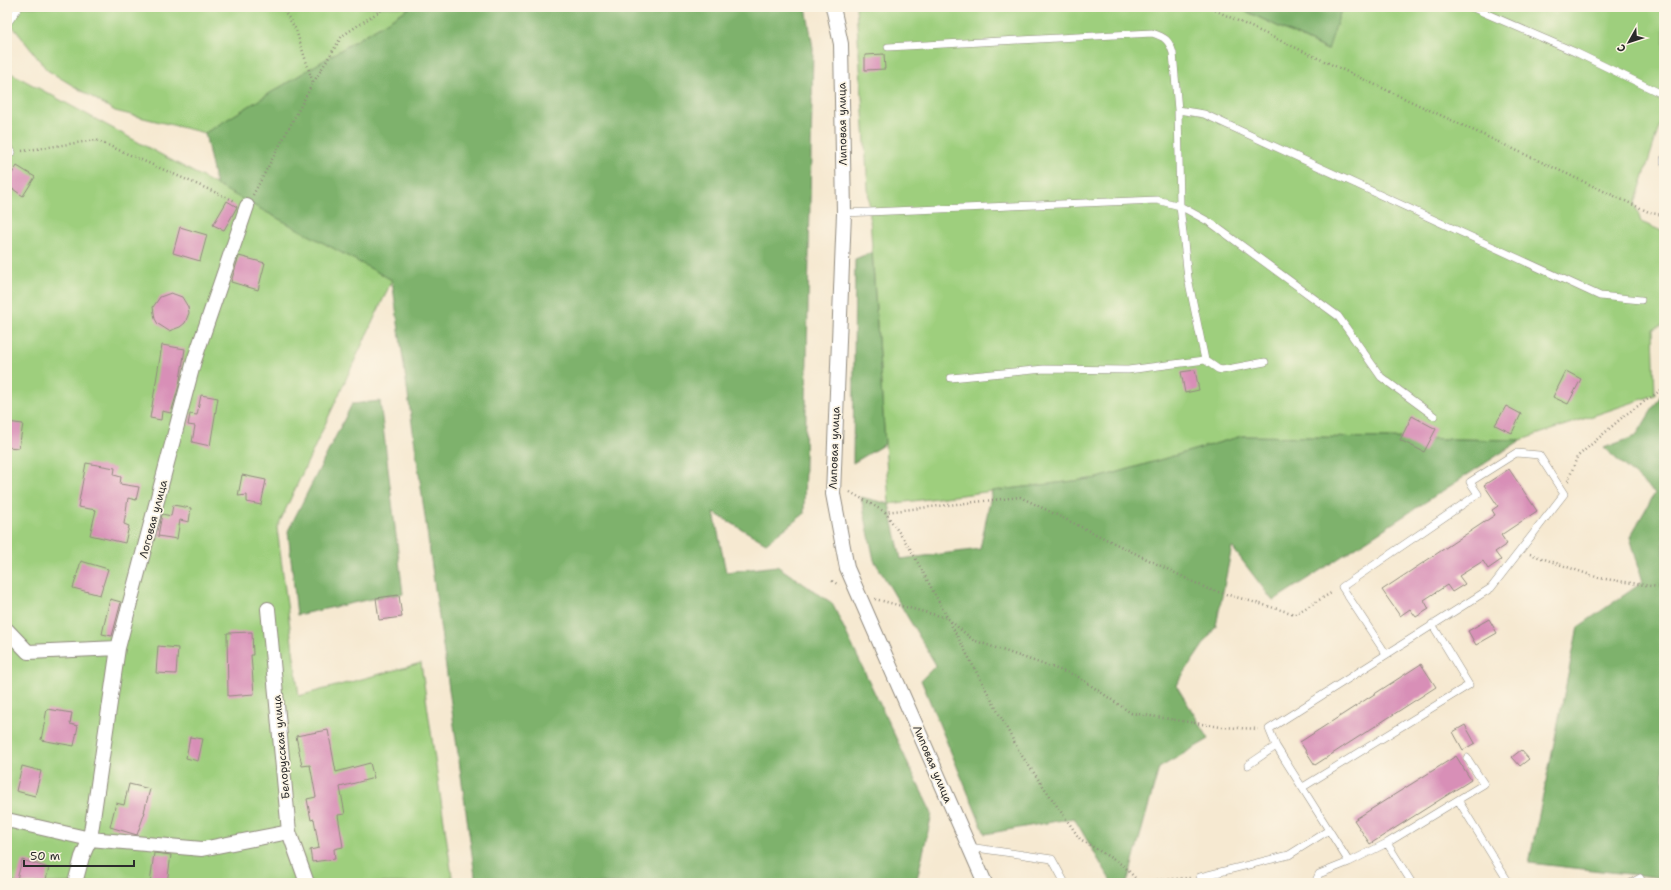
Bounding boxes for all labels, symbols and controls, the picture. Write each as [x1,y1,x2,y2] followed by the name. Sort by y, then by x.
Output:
[1609,22,1649,62] north arrow
[1614,40,1630,55] text: С
[834,82,851,166] street label: Липовая улица
[826,406,843,490] street label: Липовая улица
[136,478,171,560] street label: Логовая улица
[269,694,294,800] street label: Белорусская улица
[909,723,956,805] street label: Липовая улица
[24,842,134,868] scale bar
[30,848,60,864] text: 50 m

